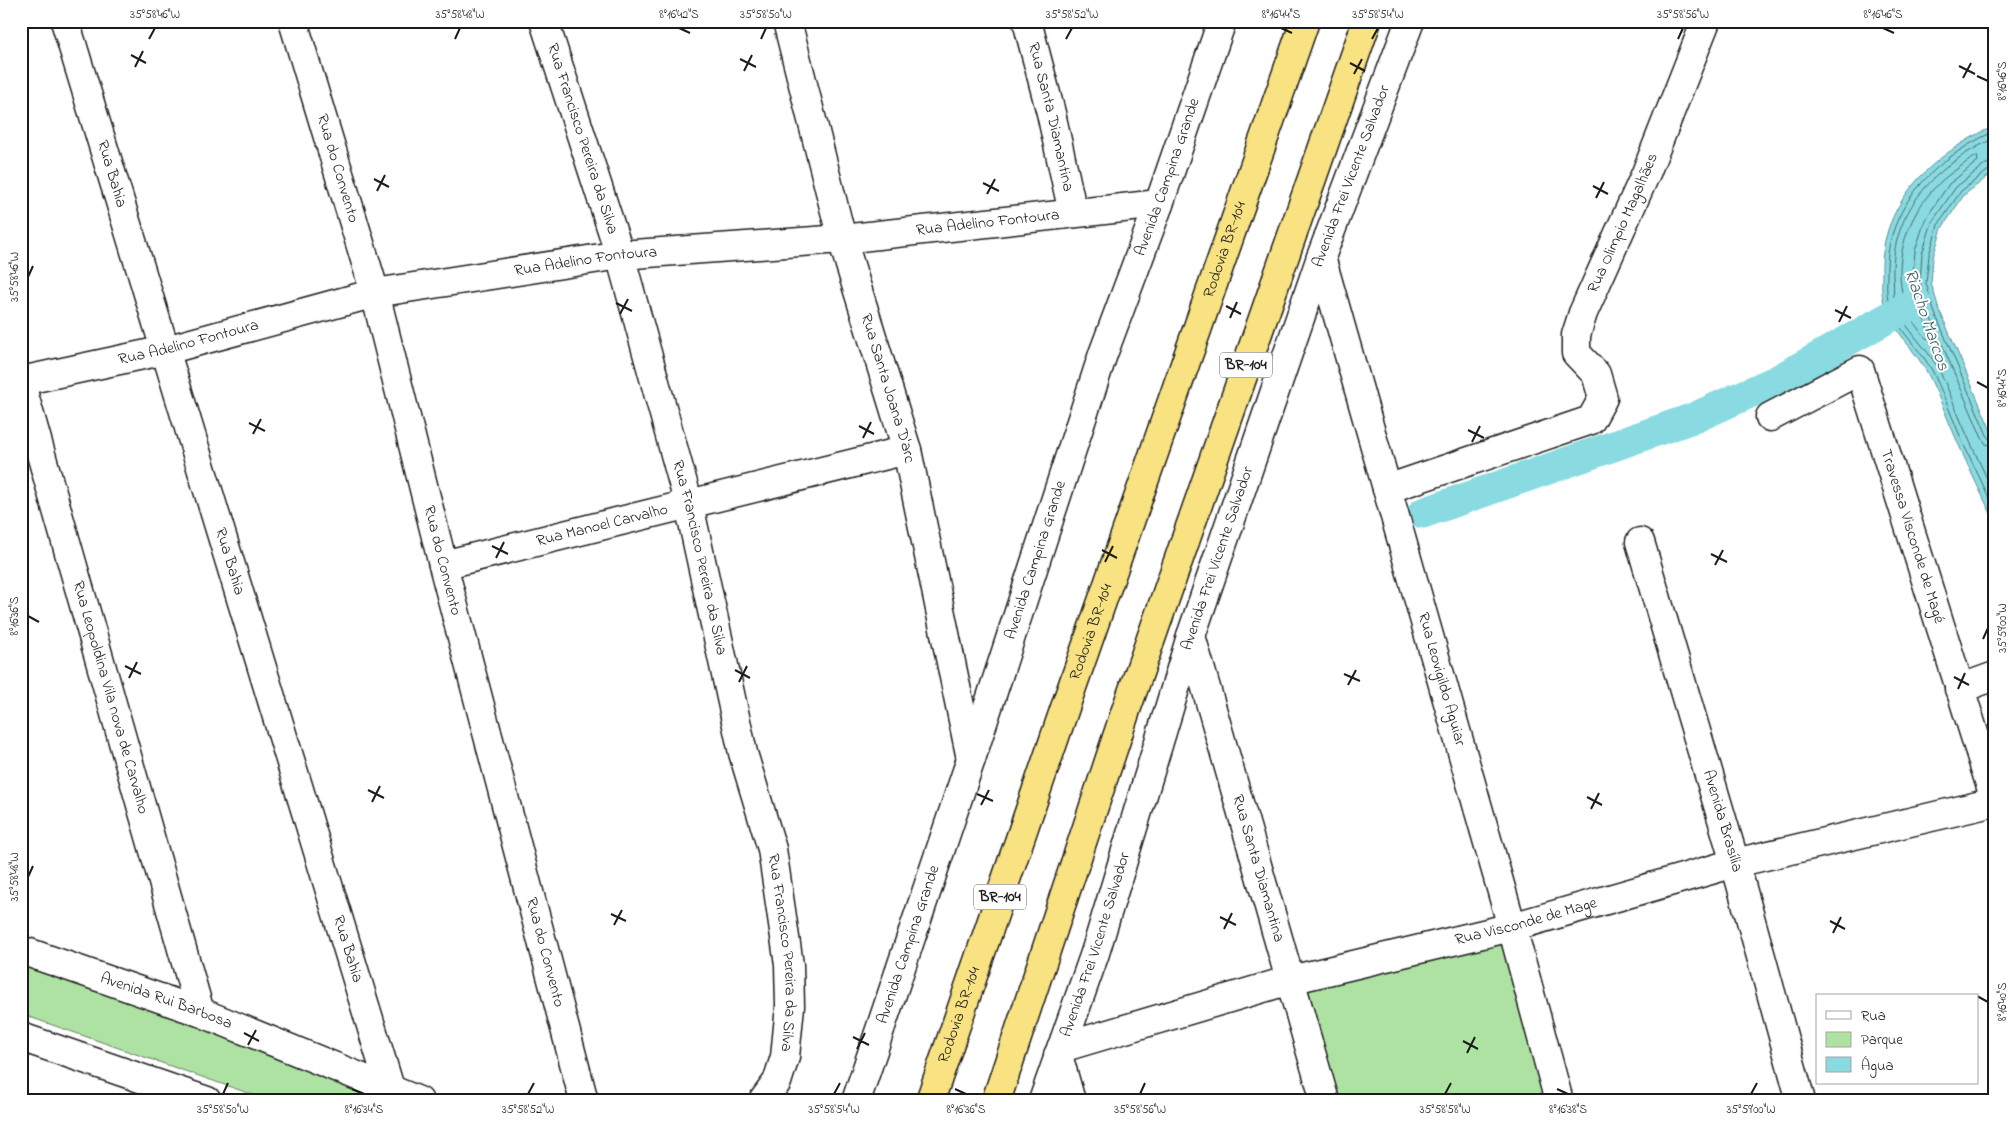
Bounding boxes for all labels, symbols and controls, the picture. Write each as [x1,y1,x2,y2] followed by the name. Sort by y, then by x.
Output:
[130,6,180,24] text: 35°58'46"W
[435,6,485,24] text: 35°58'48"W
[659,6,699,24] text: 8°16'42"S
[740,6,792,24] text: 35°58'50"W
[1046,6,1098,24] text: 35°58'52"W
[1262,6,1301,24] text: 8°16'44"S
[1352,6,1404,24] text: 35°58'54"W
[1657,6,1709,24] text: 35°58'56"W
[1864,6,1903,24] text: 8°16'46"S
[540,40,625,237] street label: Rua Francisco Pereira da Silva
[1021,40,1080,194] street label: Rua Santa Diamantina
[1994,61,2012,100] text: 8°16'46"S
[1306,82,1397,271] street label: Avenida Frei Vicente Salvador
[1129,94,1207,260] street label: Avenida Campina Grande
[310,111,365,226] street label: Rua do Convento
[90,137,133,211] street label: Rua Bahia
[1581,150,1665,297] street label: Rua Olimpio Magalhães
[1197,198,1253,301] street label: Rodovia BR-104
[915,203,1061,243] street label: Rua Adelino Fontoura
[513,240,658,283] street label: Rua Adelino Fontoura
[6,252,24,302] text: 35°58'46"W
[1896,266,1956,375] water label: Riacho Marcos
[854,311,922,466] street label: Rua Santa Joana D'arc
[116,313,262,372] street label: Rua Adelino Fontoura
[1220,352,1272,378] road number: BR-104
[1994,368,2012,407] text: 8°16'44"S
[1874,446,1951,627] street label: Travessa Visconde de Magé
[665,457,733,657] street label: Rua Francisco Pereira da Silva
[1175,463,1260,653] street label: Avenida Frei Vicente Salvador
[999,477,1073,643] street label: Avenida Campina Grande
[534,498,671,553] street label: Rua Manoel Carvalho
[417,503,468,618] street label: Rua do Convento
[208,525,251,598] street label: Rua Bahia
[66,578,155,817] street label: Rua Leopoldina Vila nova de Carvalho
[1063,580,1119,683] street label: Rodovia BR-104
[6,596,24,635] text: 8°16'36"S
[1994,603,2012,653] text: 35°59'00"W
[1411,610,1472,749] street label: Rua Leovigildo Aguiar
[1696,767,1749,875] street label: Avenida Brasília
[1225,792,1291,945] street label: Rua Santa Diamantina
[1054,849,1137,1040] street label: Avenida Frei Vicente Salvador
[6,852,24,902] text: 35°58'48"W
[761,852,802,1053] street label: Rua Francisco Pereira da Silva
[871,861,947,1027] street label: Avenida Campina Grande
[974,884,1026,910] road number: BR-104
[1452,891,1601,952] street label: Rua Visconde de Mage
[519,895,571,1010] street label: Rua do Convento
[326,912,369,985] street label: Rua Bahia
[932,963,987,1066] street label: Rodovia BR-104
[97,966,236,1036] street label: Avenida Rui Barbosa
[1994,982,2012,1021] text: 8°16'40"S
[1816,994,1978,1084] legend
[1861,1005,1886,1027] text: Rua
[1861,1029,1903,1051] text: Parque
[1861,1055,1894,1078] text: Água
[197,1101,249,1119] text: 35°58'50"W
[345,1101,384,1119] text: 8°16'34"S
[502,1101,554,1119] text: 35°58'52"W
[808,1101,860,1119] text: 35°58'54"W
[947,1101,986,1119] text: 8°16'36"S
[1114,1101,1166,1119] text: 35°58'56"W
[1419,1101,1471,1119] text: 35°58'58"W
[1549,1101,1587,1119] text: 8°16'38"S
[1726,1101,1776,1119] text: 35°59'00"W

